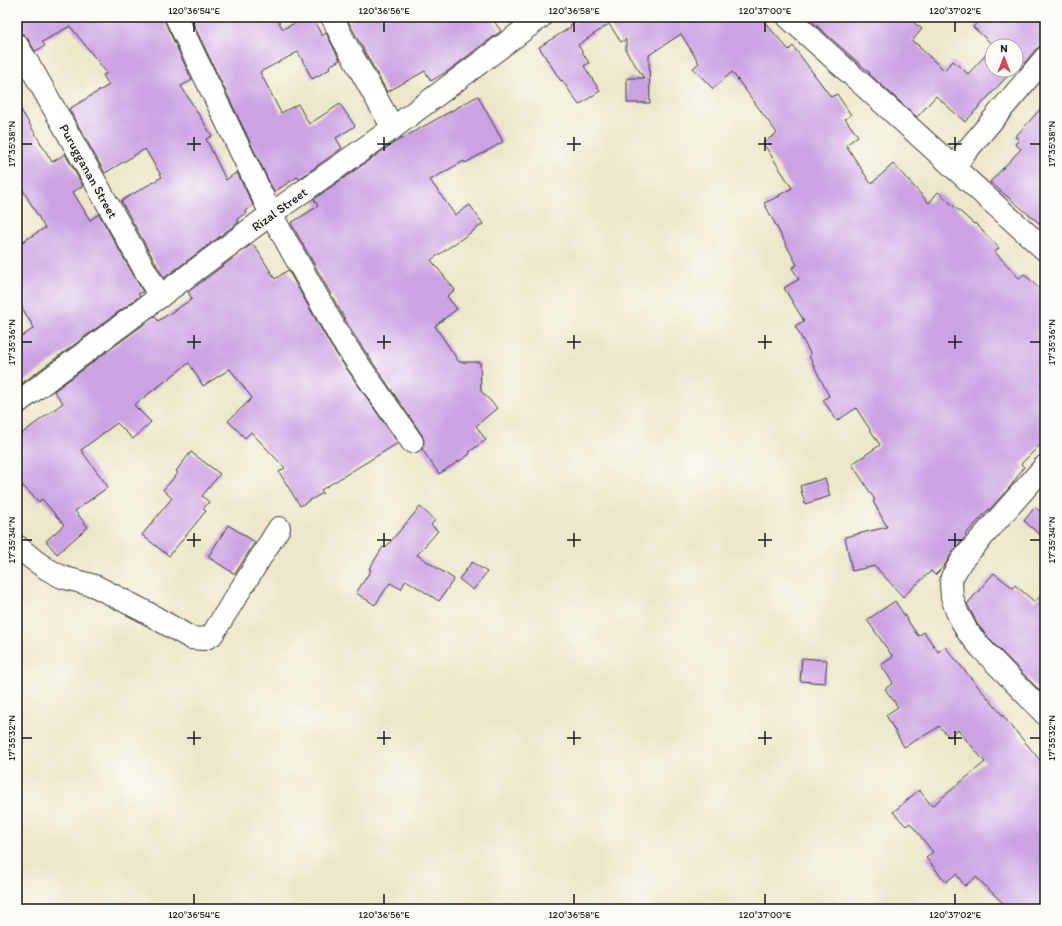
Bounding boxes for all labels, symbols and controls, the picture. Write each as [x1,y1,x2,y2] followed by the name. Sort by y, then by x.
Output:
[168,4,220,17] text: 120°36'54"E
[358,4,410,17] text: 120°36'56"E
[548,4,600,17] text: 120°36'58"E
[739,4,792,17] text: 120°37'00"E
[929,4,981,17] text: 120°37'02"E
[984,38,1024,78] north arrow
[1000,42,1008,55] text: N
[5,121,18,167] text: 17°35'38"N
[56,121,121,221] street label: Purugganan Street
[1045,121,1058,167] text: 17°35'38"N
[249,184,310,235] street label: Rizal Street
[5,319,18,365] text: 17°35'36"N
[1045,319,1058,365] text: 17°35'36"N
[5,516,18,563] text: 17°35'34"N
[1045,516,1058,563] text: 17°35'34"N
[5,715,18,761] text: 17°35'32"N
[1045,715,1058,761] text: 17°35'32"N
[168,908,220,921] text: 120°36'54"E
[358,908,410,921] text: 120°36'56"E
[548,908,600,921] text: 120°36'58"E
[739,908,792,921] text: 120°37'00"E
[929,908,981,921] text: 120°37'02"E

